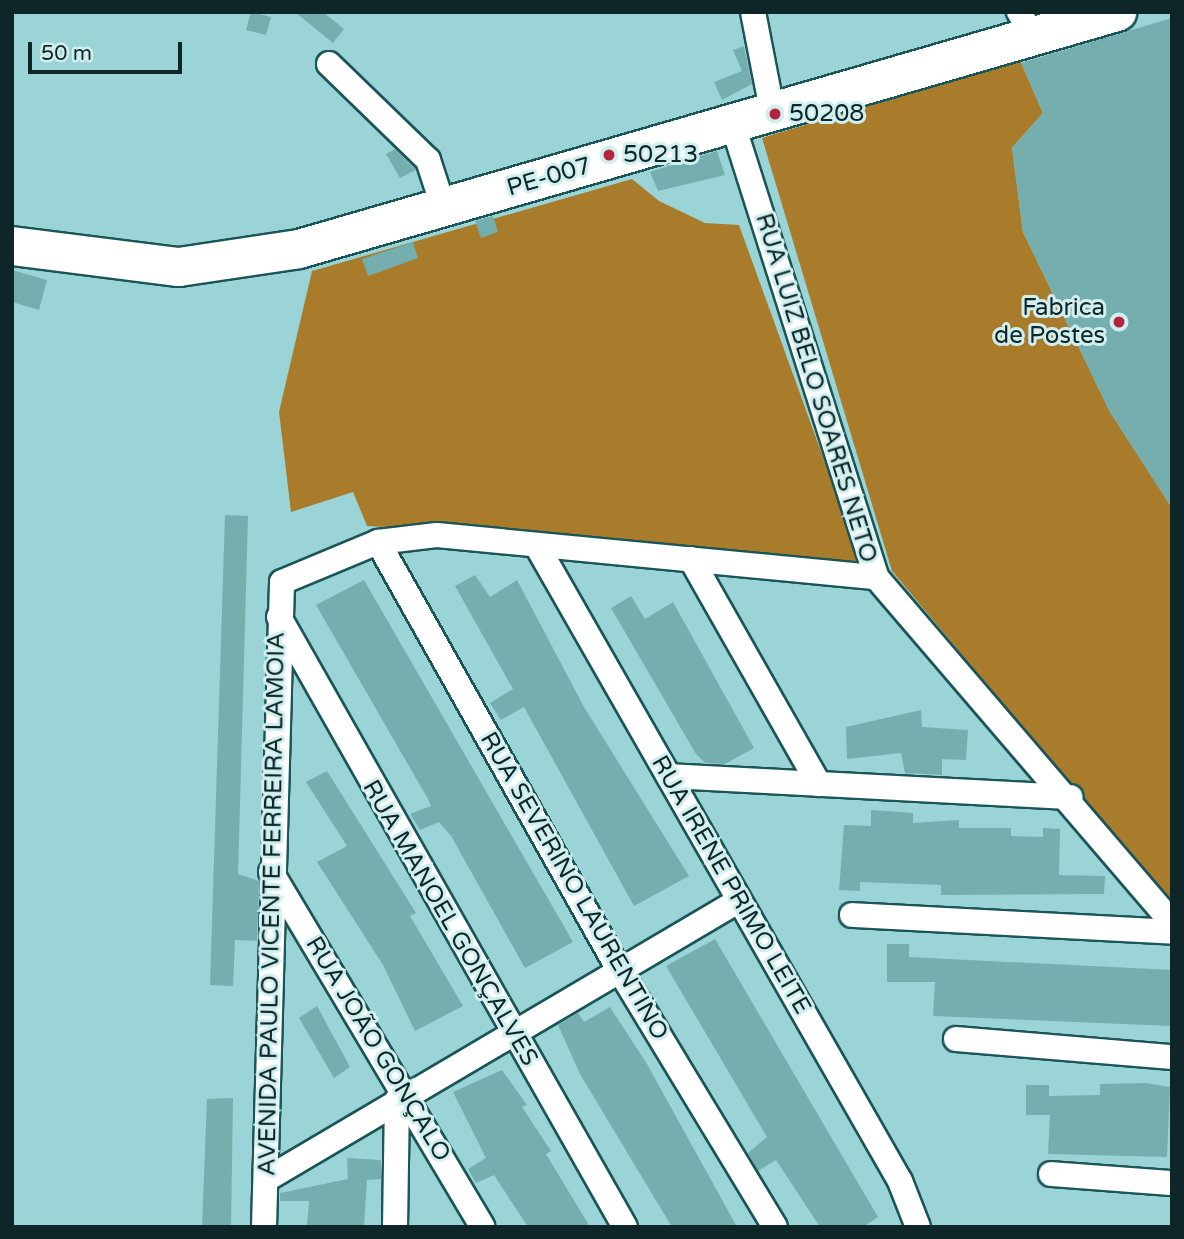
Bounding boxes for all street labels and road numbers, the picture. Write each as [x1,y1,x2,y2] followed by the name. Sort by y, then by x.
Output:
[503,151,595,203] street label: PE-007
[749,210,883,566] street label: RUA LUIZ BELO SOARES NETO
[253,632,291,1176] street label: AVENIDA PAULO VICENTE FERREIRA LAMOIA
[474,727,674,1045] street label: RUA SEVERINO LAURENTINO
[645,751,817,1019] street label: RUA IRENE PRIMO LEITE
[356,775,544,1071] street label: RUA MANOEL GONÇALVES
[299,931,457,1167] street label: RUA JOÃO GONÇALO

